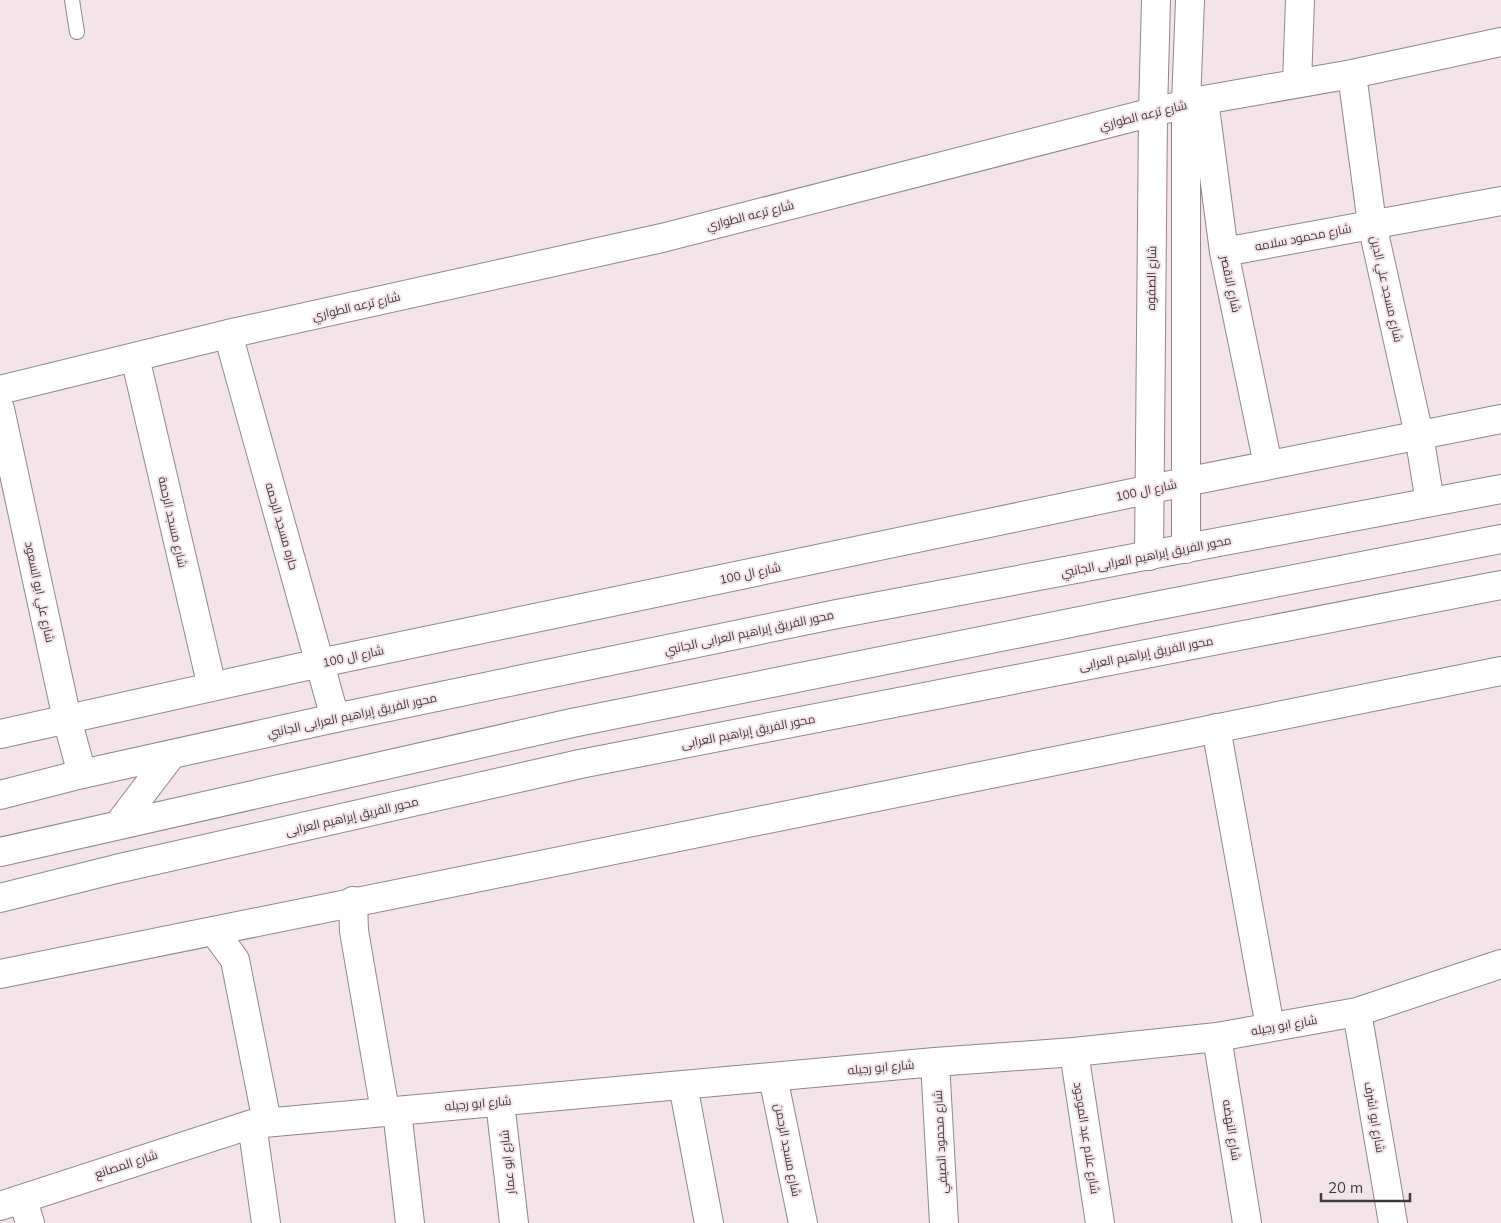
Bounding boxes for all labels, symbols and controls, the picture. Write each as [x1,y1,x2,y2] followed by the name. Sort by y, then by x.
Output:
[1098,97,1189,136] street label: شارع ترعه الطواري
[705,197,796,236] street label: شارع ترعه الطواري
[1254,220,1353,255] street label: شارع محمود سلامه
[1365,234,1407,344] street label: شارع مسجد علي الدين
[1143,245,1160,311] street label: شارع الصفوه
[1216,253,1244,314] street label: شارع الاقصر
[310,289,402,326] street label: شارع ترعه الطواري
[154,475,191,569] street label: شارع مسجد الرحمة
[1114,476,1178,505] street label: شارع ال 100
[262,481,302,571] street label: حاره مسجد الرحمه
[1060,532,1233,583] street label: محور الفريق إبراهيم العرابى الجانبي
[19,540,58,645] street label: شارع علي ابو السعود
[718,559,782,588] street label: شارع ال 100
[663,607,836,660] street label: محور الفريق إبراهيم العرابى الجانبي
[1078,633,1214,674] street label: محور الفريق إبراهيم العرابى
[321,642,385,671] street label: شارع ال 100
[266,690,439,743] street label: محور الفريق إبراهيم العرابى الجانبي
[680,711,816,752] street label: محور الفريق إبراهيم العرابى
[284,793,420,840] street label: محور الفريق إبراهيم العرابى
[1250,1012,1318,1039] street label: شارع ابو رجيله
[847,1057,915,1078] street label: شارع ابو رجيله
[1360,1080,1389,1154] street label: شارع ابو اشرف
[1070,1081,1103,1195] street label: شارع علام عبد الموجود
[930,1090,953,1194] street label: شارع محمود الصيفي
[444,1093,512,1114] street label: شارع ابو رجيله
[1219,1098,1244,1162] street label: شارع النهضه
[771,1102,804,1198] street label: شارع مسجد الرحمن
[496,1129,519,1196] street label: شارع ابو عمار
[93,1147,160,1182] street label: شارع المصانع
[1321,1170,1410,1202] scale bar
[1328,1178,1363,1197] text: 20 m

